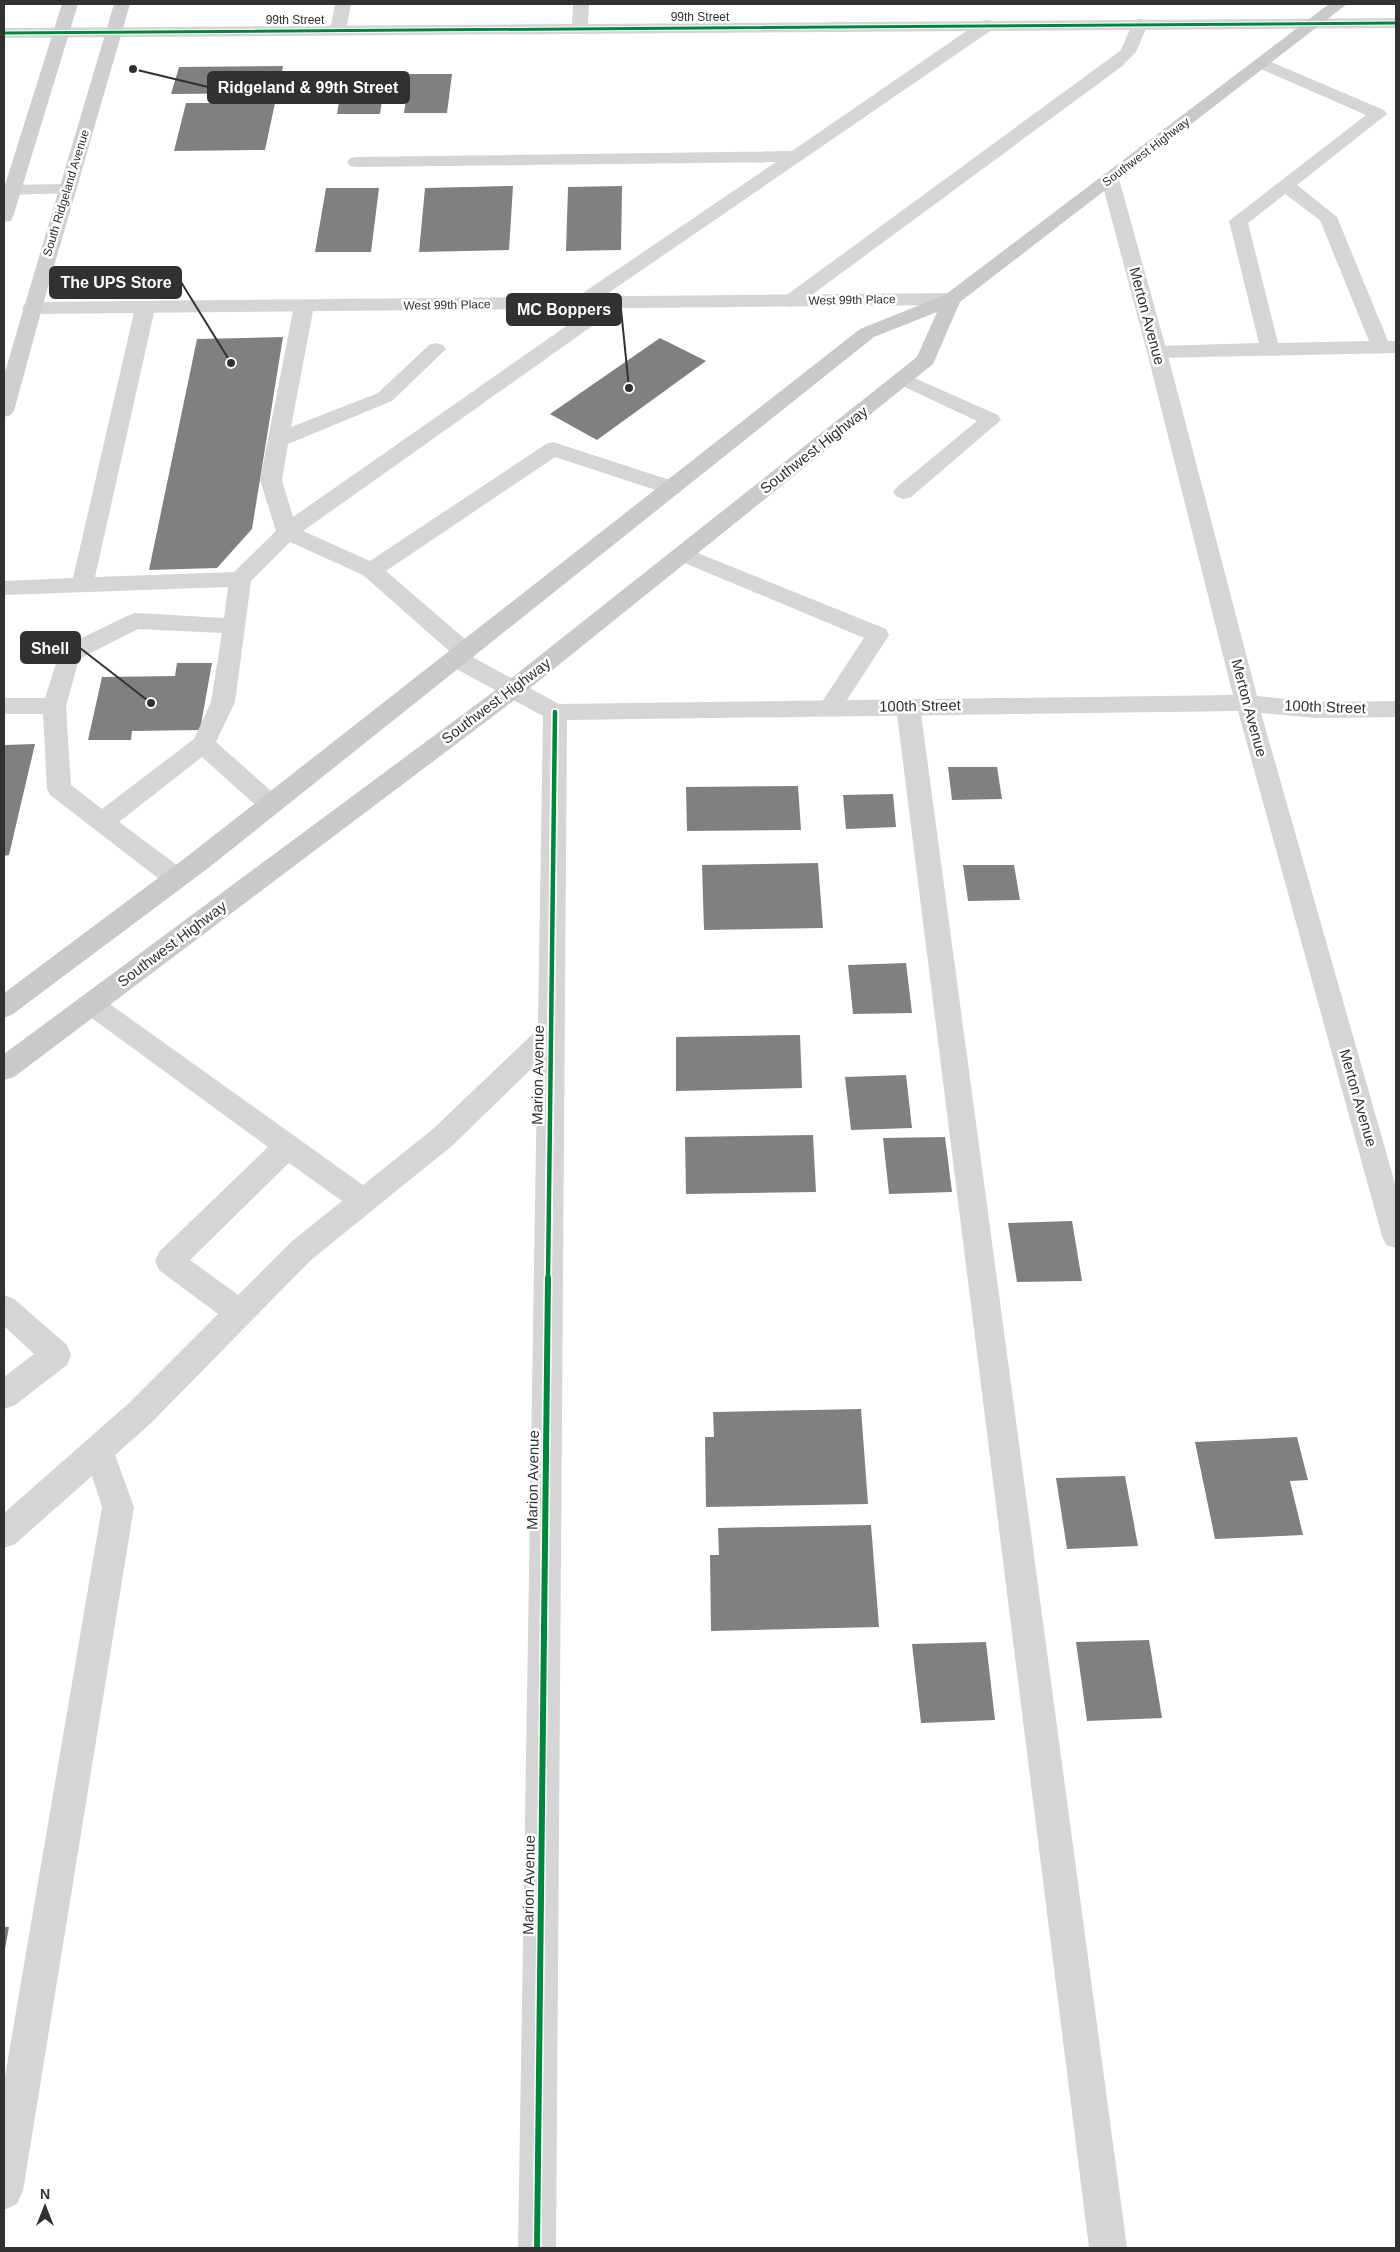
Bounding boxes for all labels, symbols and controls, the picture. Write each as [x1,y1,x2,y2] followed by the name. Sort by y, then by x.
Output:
[671,10,730,24] street label: 99th Street
[266,13,325,27] street label: 99th Street
[208,72,409,103] callout: Ridgeland & 99th Street
[218,79,399,96] text: Ridgeland & 99th Street
[1100,115,1192,189] street label: Southwest Highway
[40,128,92,258] street label: South Ridgeland Avenue
[1126,265,1169,367] street label: Merton Avenue
[50,267,181,298] callout: The UPS Store
[60,274,172,291] text: The UPS Store
[808,292,896,308] street label: West 99th Place
[507,294,621,325] callout: MC Boppers
[403,297,491,313] street label: West 99th Place
[517,301,611,318] text: MC Boppers
[757,402,871,497] street label: Southwest Highway
[21,632,80,663] callout: Shell
[31,640,69,657] text: Shell
[438,654,554,747] street label: Southwest Highway
[1228,657,1271,759] street label: Merton Avenue
[879,696,962,715] street label: 100th Street
[1284,697,1367,716] street label: 100th Street
[114,897,230,990] street label: Southwest Highway
[528,1025,547,1125] street label: Marion Avenue
[1336,1047,1381,1149] street label: Merton Avenue
[523,1430,542,1530] street label: Marion Avenue
[519,1835,538,1935] street label: Marion Avenue
[20,2182,70,2232] north arrow
[40,2186,50,2202] text: N

